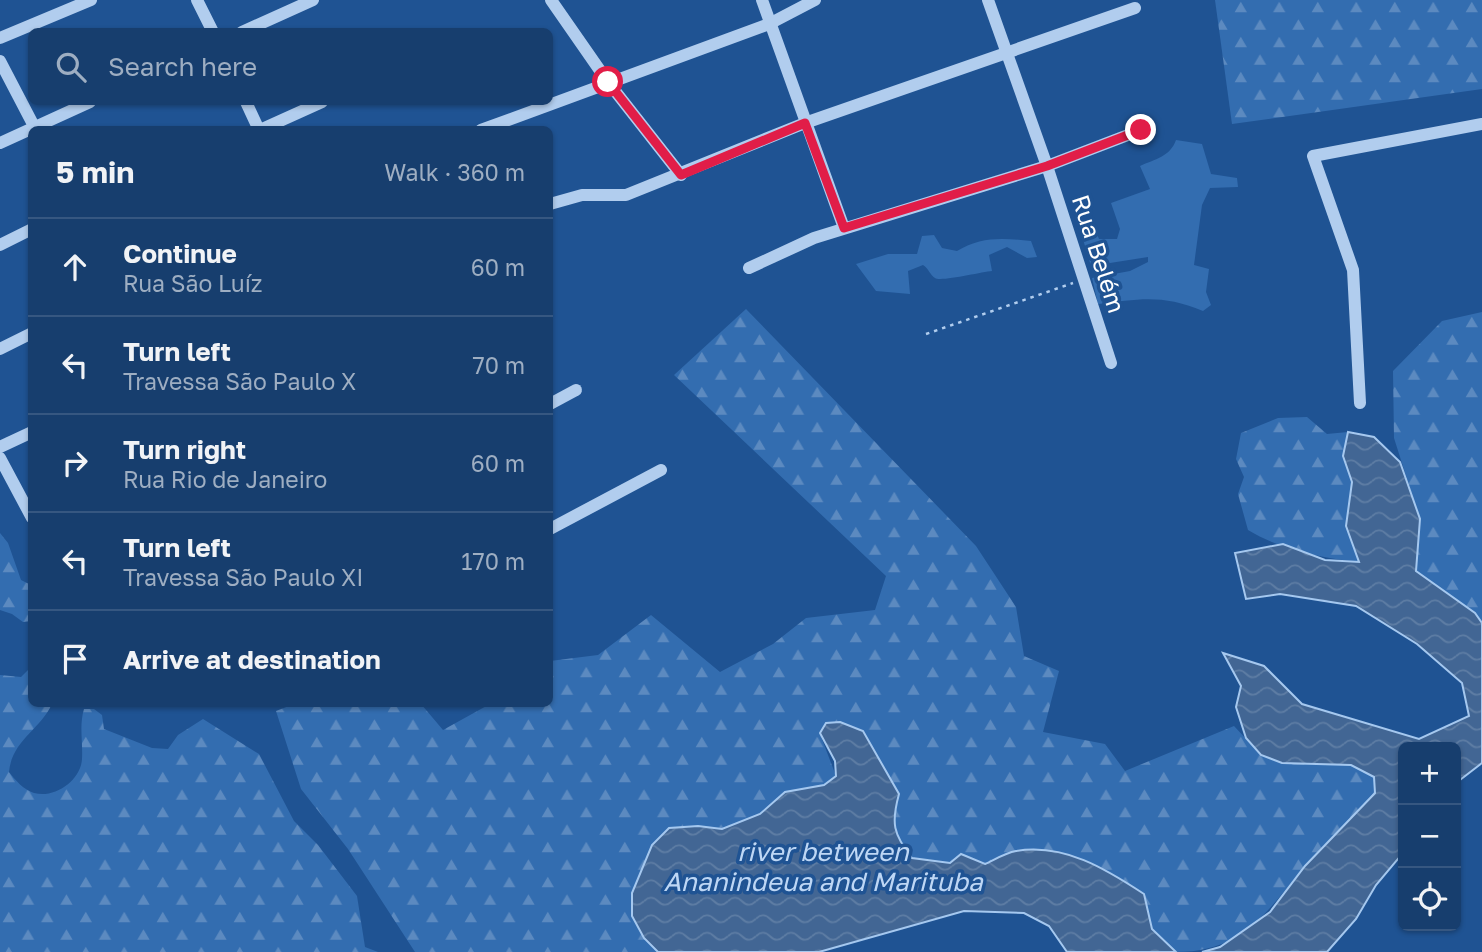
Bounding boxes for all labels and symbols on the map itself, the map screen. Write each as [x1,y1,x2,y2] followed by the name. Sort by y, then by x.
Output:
[592,66,623,97] route start
[1125,114,1156,145] route end
[1067,191,1132,316] street label: Rua Belém
[663,836,984,897] water label: river between Ananindeua and Marituba

